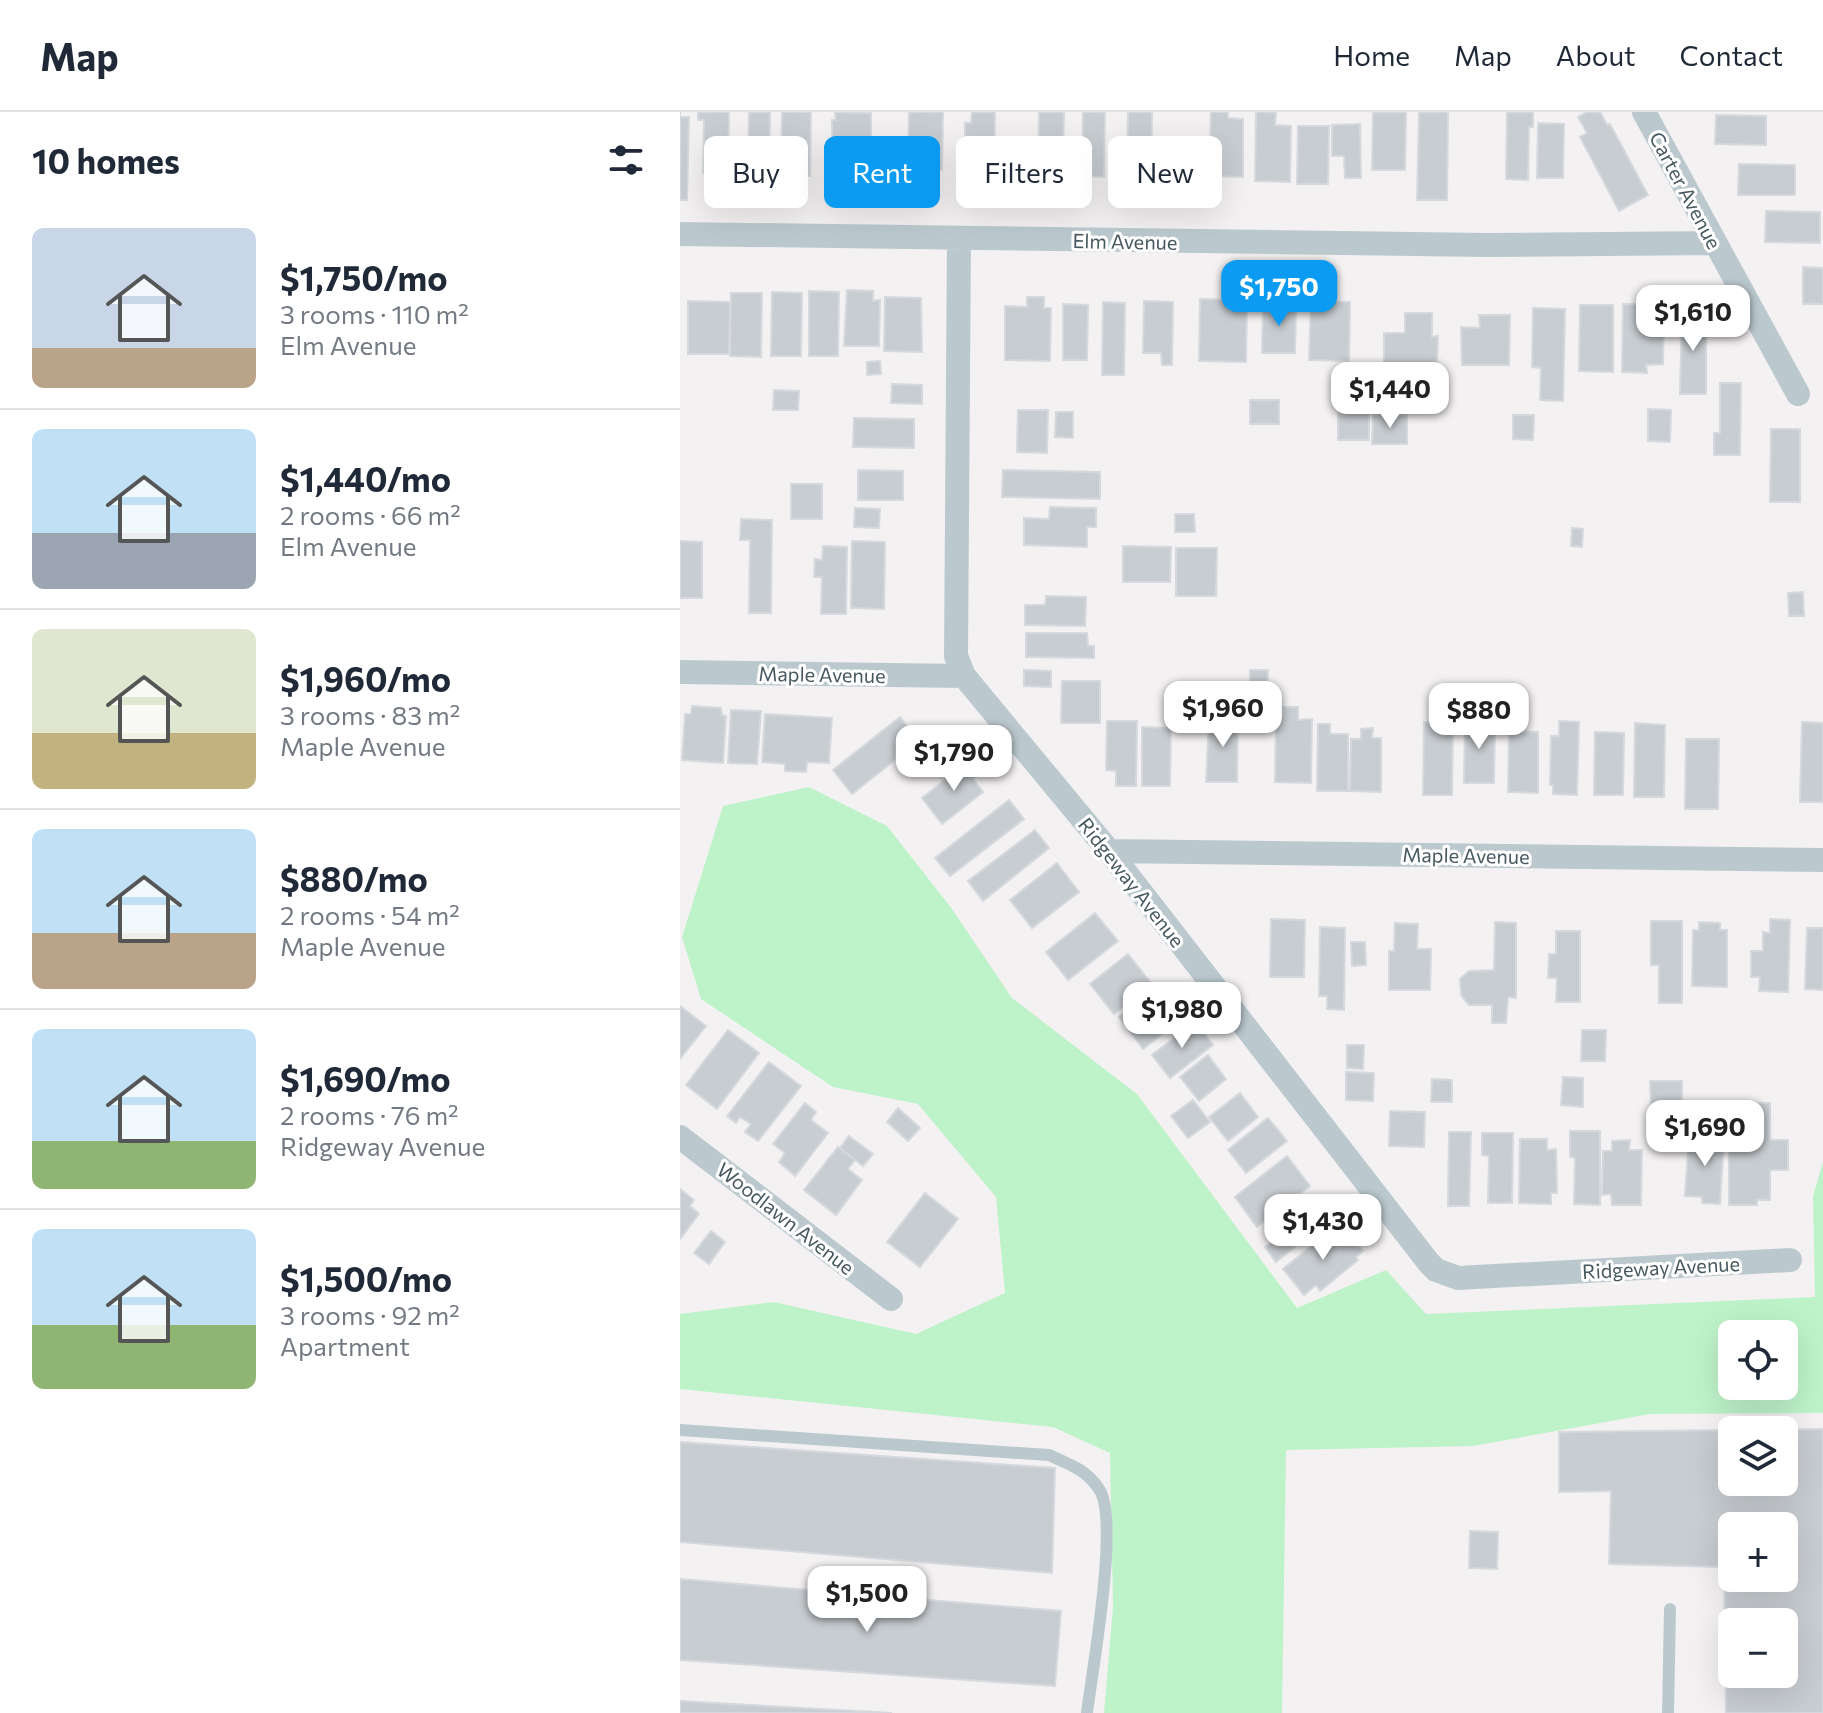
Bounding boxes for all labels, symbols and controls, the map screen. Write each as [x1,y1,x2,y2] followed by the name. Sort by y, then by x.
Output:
[40,32,119,79] text: Map
[1333,38,1410,72] text: Home
[1454,38,1512,72] text: Map
[1556,38,1636,72] text: About
[1680,38,1783,72] text: Contact
[1645,127,1727,253] street label: Carter Avenue
[704,136,808,208] chip: Buy
[824,136,940,208] chip: Rent
[956,136,1092,208] chip: Filters
[1108,136,1222,208] chip: New
[604,138,648,182] icon: filters
[32,139,180,181] text: 10 homes
[1072,228,1178,254] street label: Elm Avenue
[280,256,448,298] text: $1,750/mo
[96,260,192,356] icon: home
[1214,260,1344,328] pin: $1,750
[1239,270,1319,301] text: $1,750
[1628,285,1758,353] pin: $1,610
[1654,295,1732,326] text: $1,610
[280,298,469,329] text: 3 rooms · 110 m²
[280,329,416,360] text: Elm Avenue
[1325,362,1455,430] pin: $1,440
[1349,372,1431,403] text: $1,440
[280,457,451,499] text: $1,440/mo
[96,461,192,557] icon: home
[280,499,461,530] text: 2 rooms · 66 m²
[280,530,416,561] text: Elm Avenue
[280,657,451,699] text: $1,960/mo
[96,661,192,757] icon: home
[758,661,886,687] street label: Maple Avenue
[1158,681,1288,749] pin: $1,960
[1432,683,1526,751] pin: $880
[1182,691,1264,722] text: $1,960
[1447,693,1511,724] text: $880
[280,699,460,730] text: 3 rooms · 83 m²
[889,725,1019,793] pin: $1,790
[280,730,446,761] text: Maple Avenue
[914,735,994,766] text: $1,790
[1074,812,1190,952] street label: Ridgeway Avenue
[1402,842,1530,868] street label: Maple Avenue
[280,857,428,899] text: $880/mo
[96,861,192,957] icon: home
[280,899,460,930] text: 2 rooms · 54 m²
[280,930,446,961] text: Maple Avenue
[1117,982,1247,1050] pin: $1,980
[1141,992,1223,1023] text: $1,980
[280,1057,451,1099] text: $1,690/mo
[96,1061,192,1157] icon: home
[280,1099,459,1130] text: 2 rooms · 76 m²
[1640,1100,1770,1168] pin: $1,690
[1664,1110,1746,1141] text: $1,690
[280,1130,485,1161] text: Ridgeway Avenue
[713,1157,859,1279] street label: Woodlawn Avenue
[1258,1194,1388,1262] pin: $1,430
[1282,1204,1364,1235] text: $1,430
[1582,1251,1740,1283] street label: Ridgeway Avenue
[280,1257,452,1299] text: $1,500/mo
[96,1261,192,1357] icon: home
[280,1299,460,1330] text: 3 rooms · 92 m²
[1718,1320,1798,1688] map controls
[1718,1320,1798,1400] button: locate
[280,1330,410,1361] text: Apartment
[1718,1416,1798,1496] button: layers
[1718,1512,1798,1592] button: +
[802,1566,932,1634] pin: $1,500
[826,1576,908,1607] text: $1,500
[1718,1608,1798,1688] button: −

